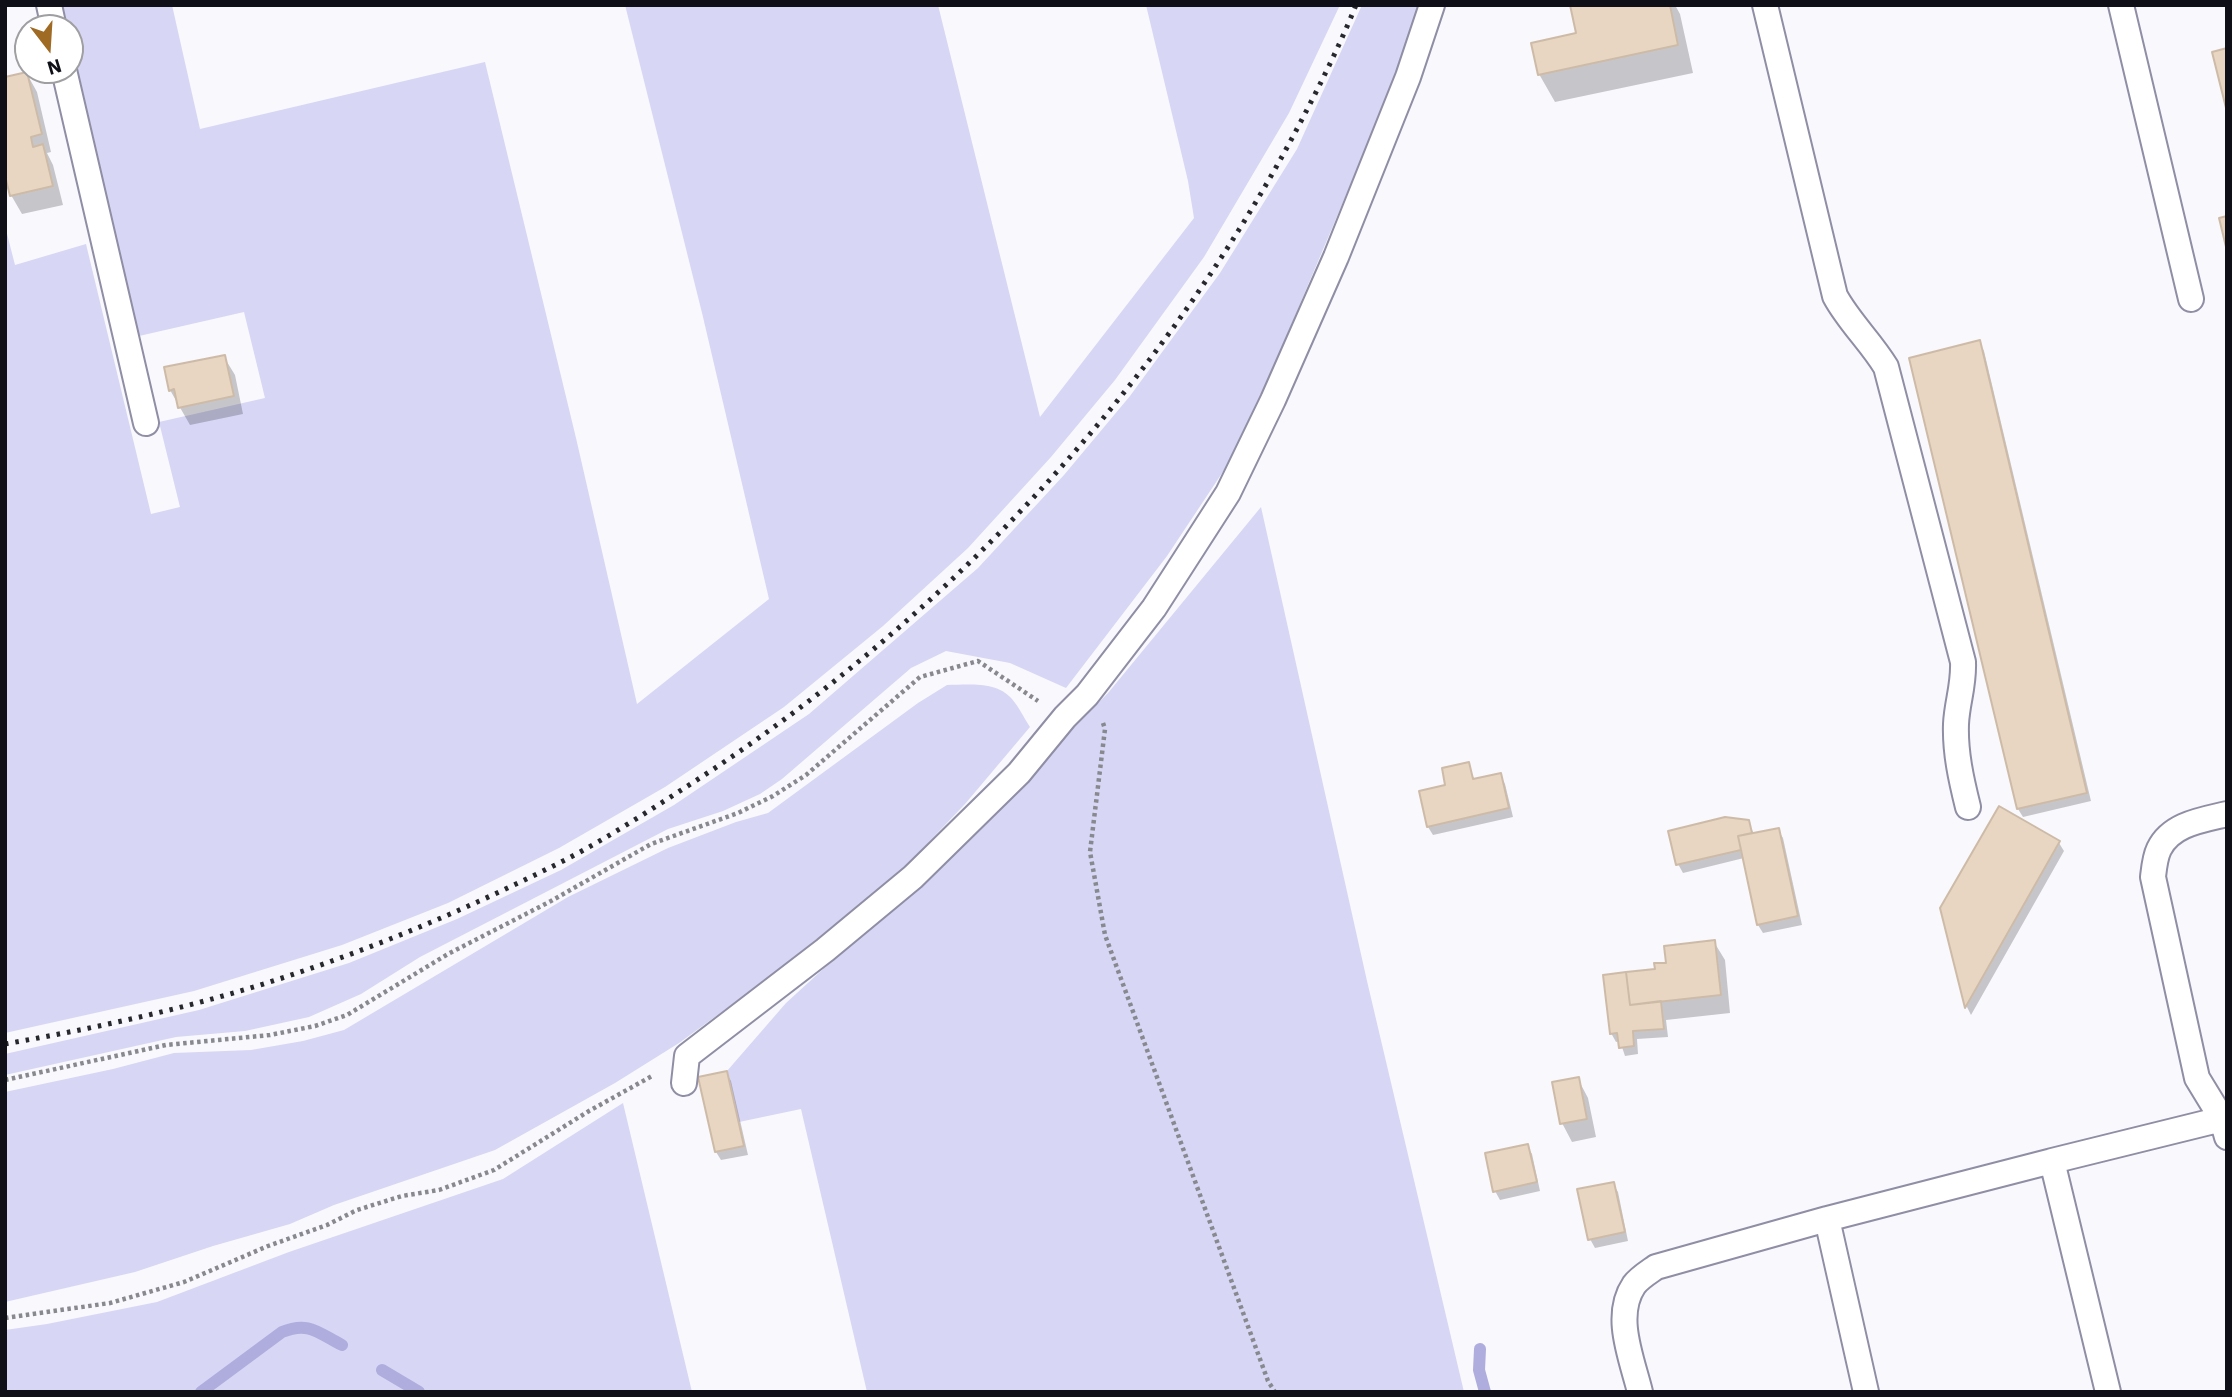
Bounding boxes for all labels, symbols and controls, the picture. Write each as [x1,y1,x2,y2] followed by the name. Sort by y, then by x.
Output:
[14,14,84,84] north arrow
[44,54,65,81] text: N

